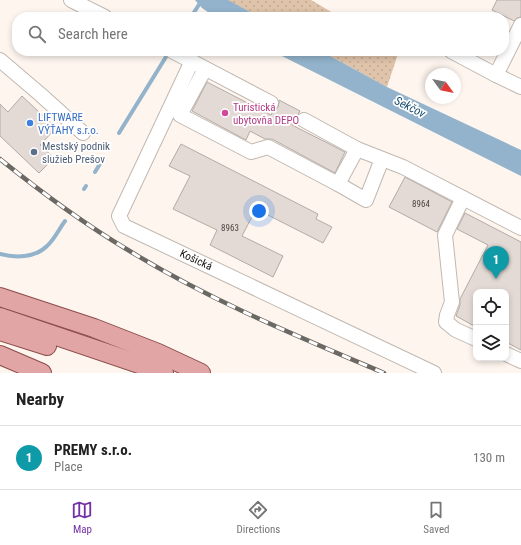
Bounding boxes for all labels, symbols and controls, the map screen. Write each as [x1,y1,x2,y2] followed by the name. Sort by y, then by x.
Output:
[12,12,509,56] search box
[26,23,48,45] icon: search
[58,25,128,43] text: Search here
[425,68,461,104] north arrow
[392,93,429,121] water label: Sekčov
[233,101,299,127] place label: Turistická ubytovňa DEPO
[220,108,230,118] marker: Turistická ubytovňa DEPO
[38,111,99,137] place label: LIFTWARE VÝŤAHY s.r.o.
[25,118,35,128] marker: LIFTWARE VÝŤAHY s.r.o.
[42,140,110,166] place label: Mestský podnik služieb Prešov
[29,147,39,157] marker: Mestský podnik služieb Prešov
[412,199,430,209] house number: 8964
[249,201,269,221] your location
[221,223,239,233] house number: 8963
[483,246,509,279] pin: 1
[178,247,214,273] street label: Košická
[473,289,509,361] map controls
[473,289,509,325] button: locate
[473,325,509,361] button: layers
[16,389,64,409] text: Nearby
[54,441,132,459] text: PREMY s.r.o.
[26,450,32,465] text: 1
[473,450,505,465] text: 130 m
[54,459,83,474] text: Place
[71,499,93,536] tab: Map
[236,499,280,536] tab: Directions
[423,499,450,536] tab: Saved

